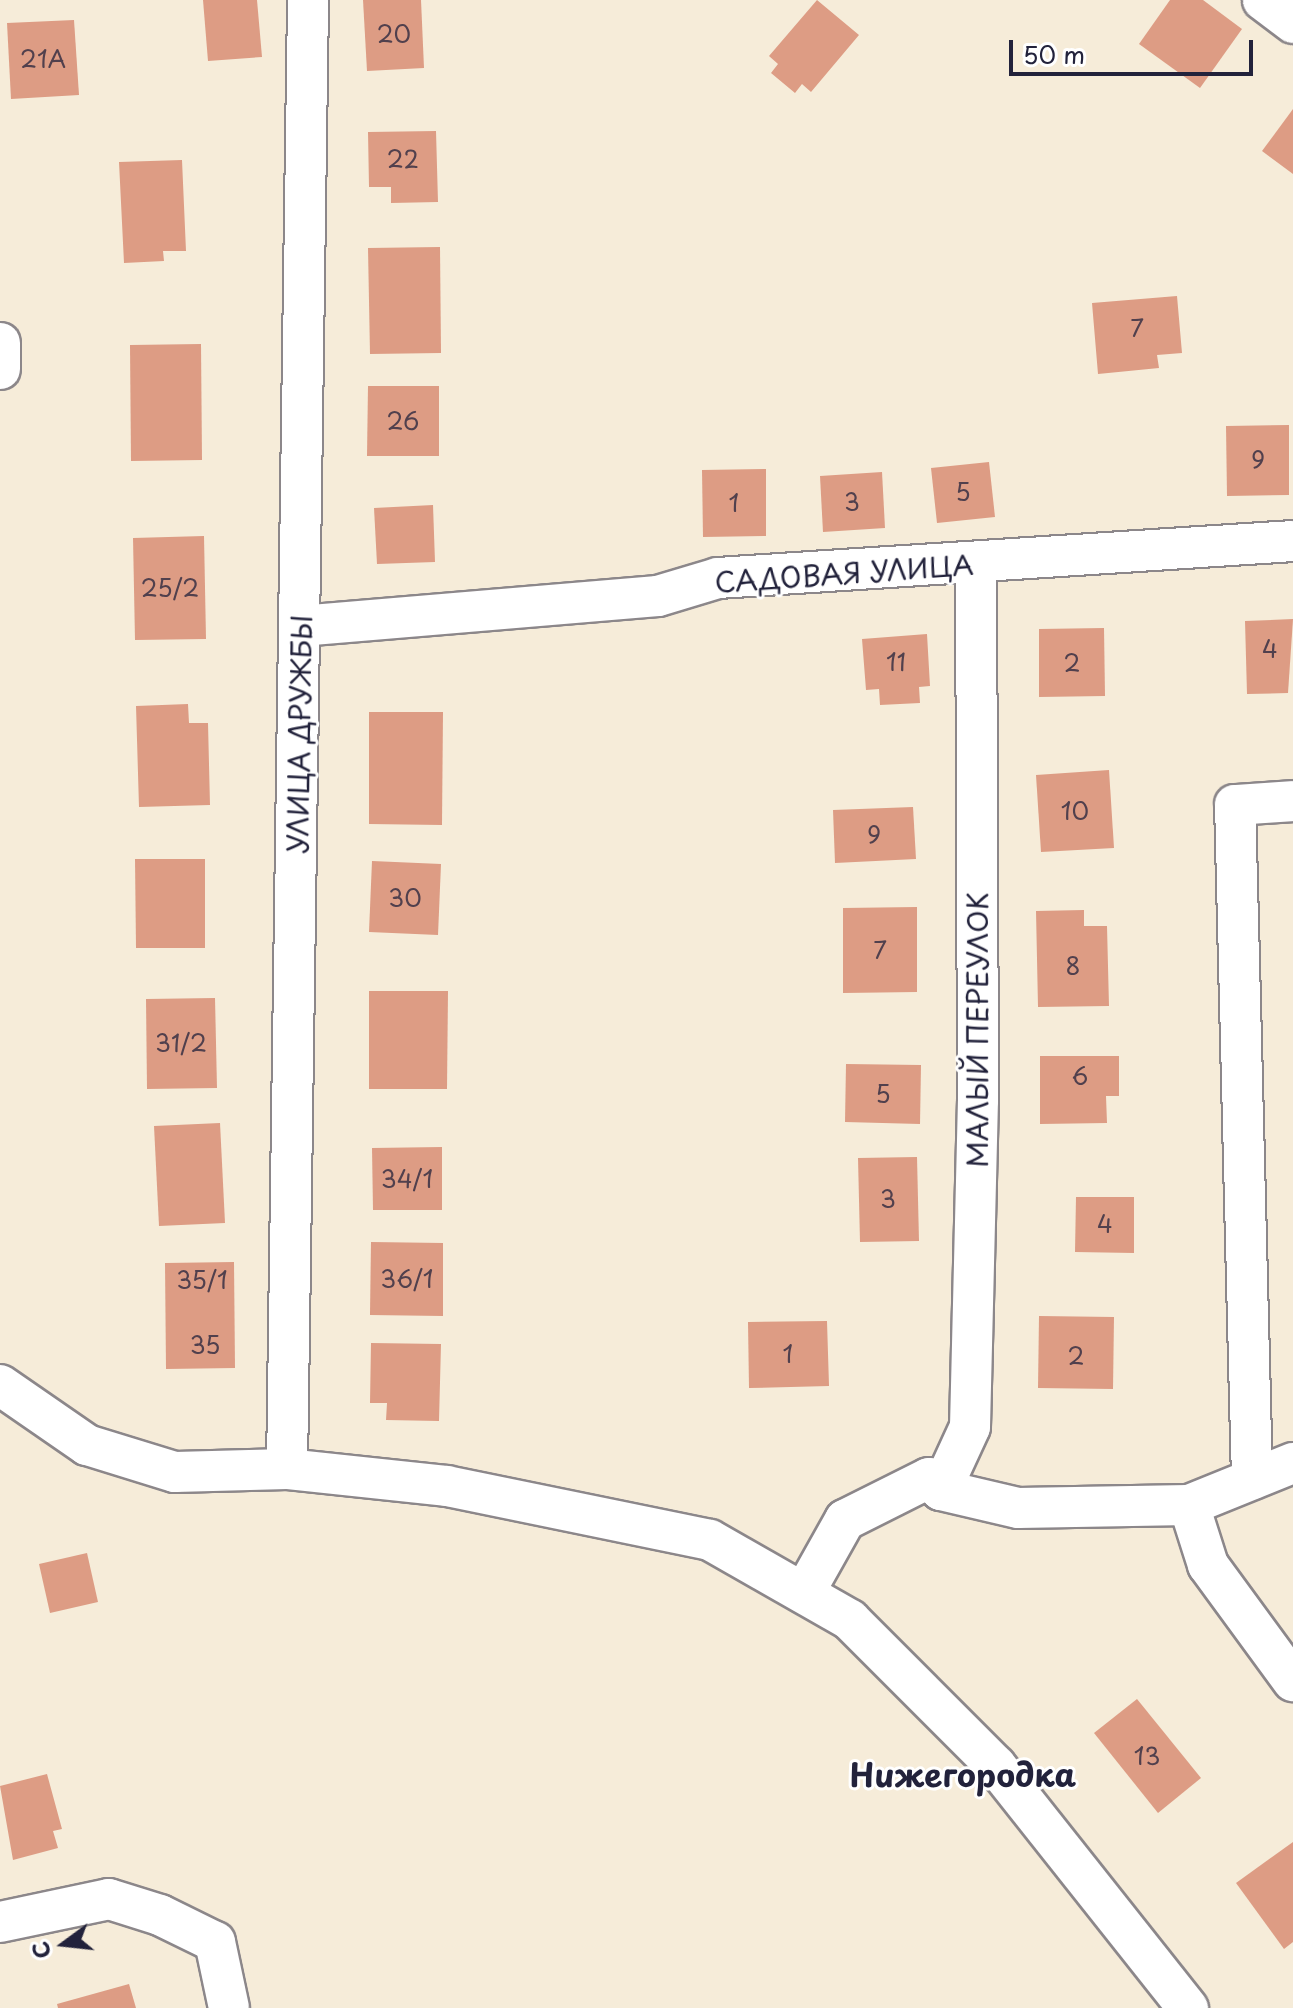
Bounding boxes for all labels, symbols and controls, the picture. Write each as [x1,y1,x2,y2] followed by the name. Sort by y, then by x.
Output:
[377,20,411,48] house number: 20
[1013,24,1257,74] scale bar
[1023,36,1085,72] text: 50 m
[20,45,66,73] house number: 21А
[387,145,419,173] house number: 22
[1130,314,1144,342] house number: 7
[387,407,419,435] house number: 26
[1251,446,1265,474] house number: 9
[955,478,971,506] house number: 5
[844,488,860,516] house number: 3
[729,489,739,517] house number: 1
[714,547,974,599] street label: САДОВАЯ УЛИЦА
[141,574,199,602] house number: 25/2
[280,613,318,855] street label: УЛИЦА ДРУЖБЫ
[1262,635,1278,663] house number: 4
[886,648,906,676] house number: 11
[1064,649,1080,677] house number: 2
[1061,797,1089,825] house number: 10
[867,821,881,849] house number: 9
[388,884,422,912] house number: 30
[960,892,994,1168] street label: МАЛЫЙ ПЕРЕУЛОК
[873,936,887,964] house number: 7
[1066,952,1080,980] house number: 8
[155,1029,207,1057] house number: 31/2
[1072,1062,1088,1090] house number: 6
[875,1080,891,1108] house number: 5
[381,1165,433,1193] house number: 34/1
[880,1185,896,1213] house number: 3
[1097,1210,1113,1238] house number: 4
[380,1265,434,1293] house number: 36/1
[176,1266,228,1294] house number: 35/1
[190,1331,220,1359] house number: 35
[783,1340,793,1368] house number: 1
[1068,1342,1084,1370] house number: 2
[1134,1742,1160,1770] house number: 13
[850,1755,1076,1793] district label: Нижегородка
[24,1904,104,1984] north arrow
[22,1938,58,1963] text: С

